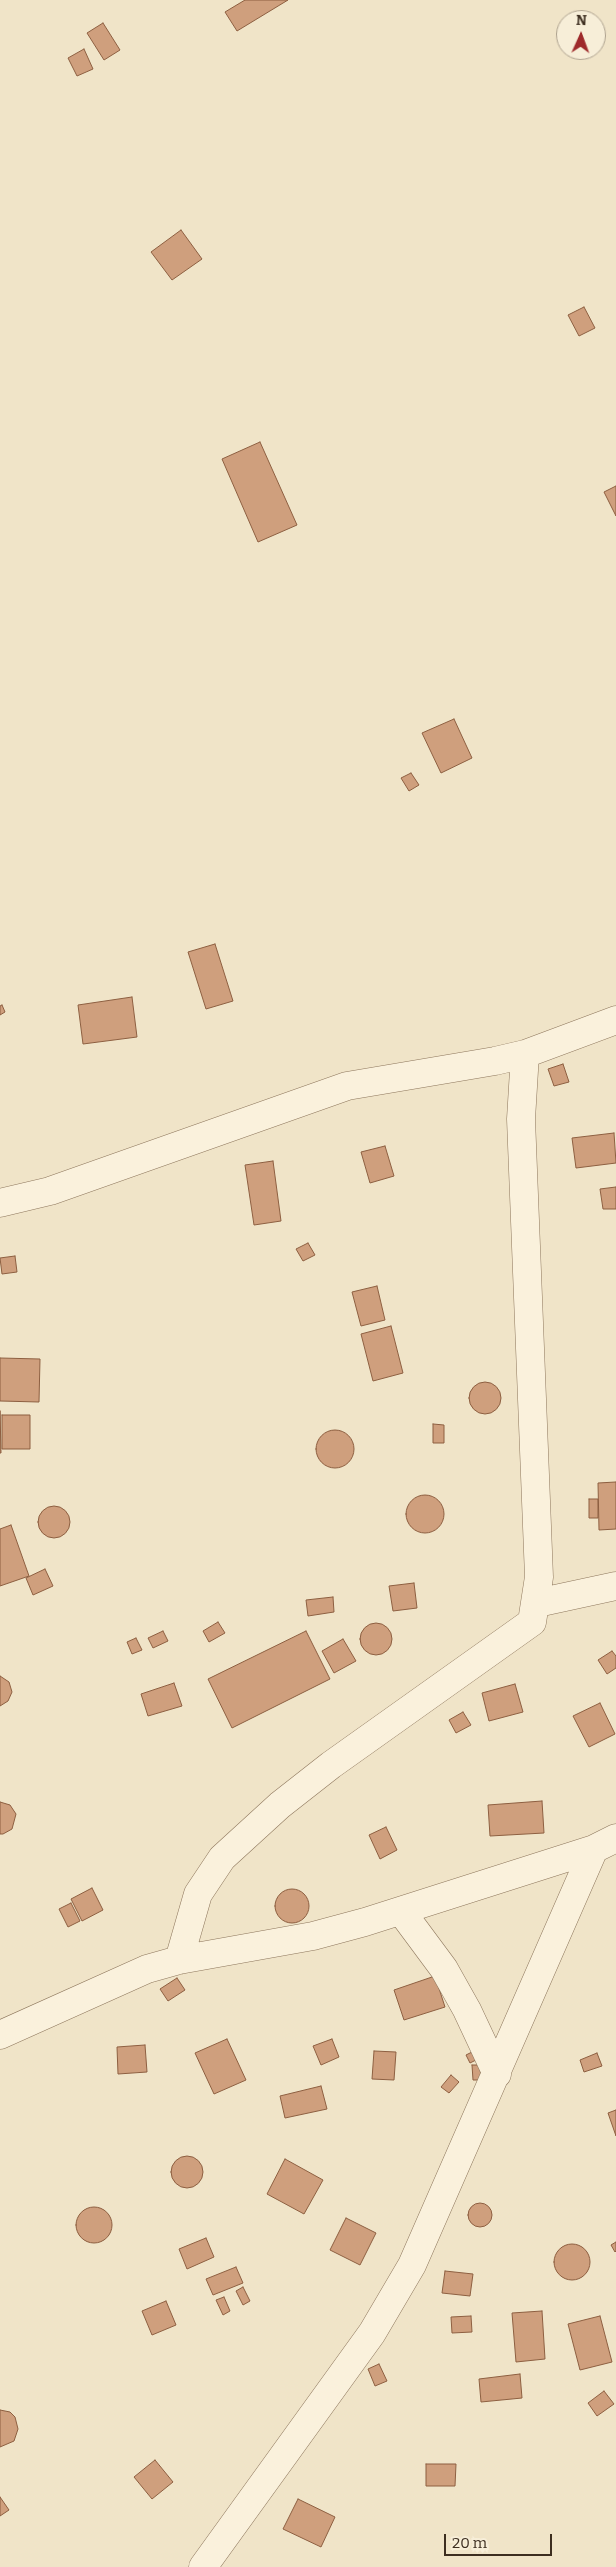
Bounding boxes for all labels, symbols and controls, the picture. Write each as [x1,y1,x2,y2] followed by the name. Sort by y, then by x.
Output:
[556,10,606,60] north arrow
[576,12,587,29] text: N
[446,2524,554,2556] scale bar
[452,2534,487,2552] text: 20 m

